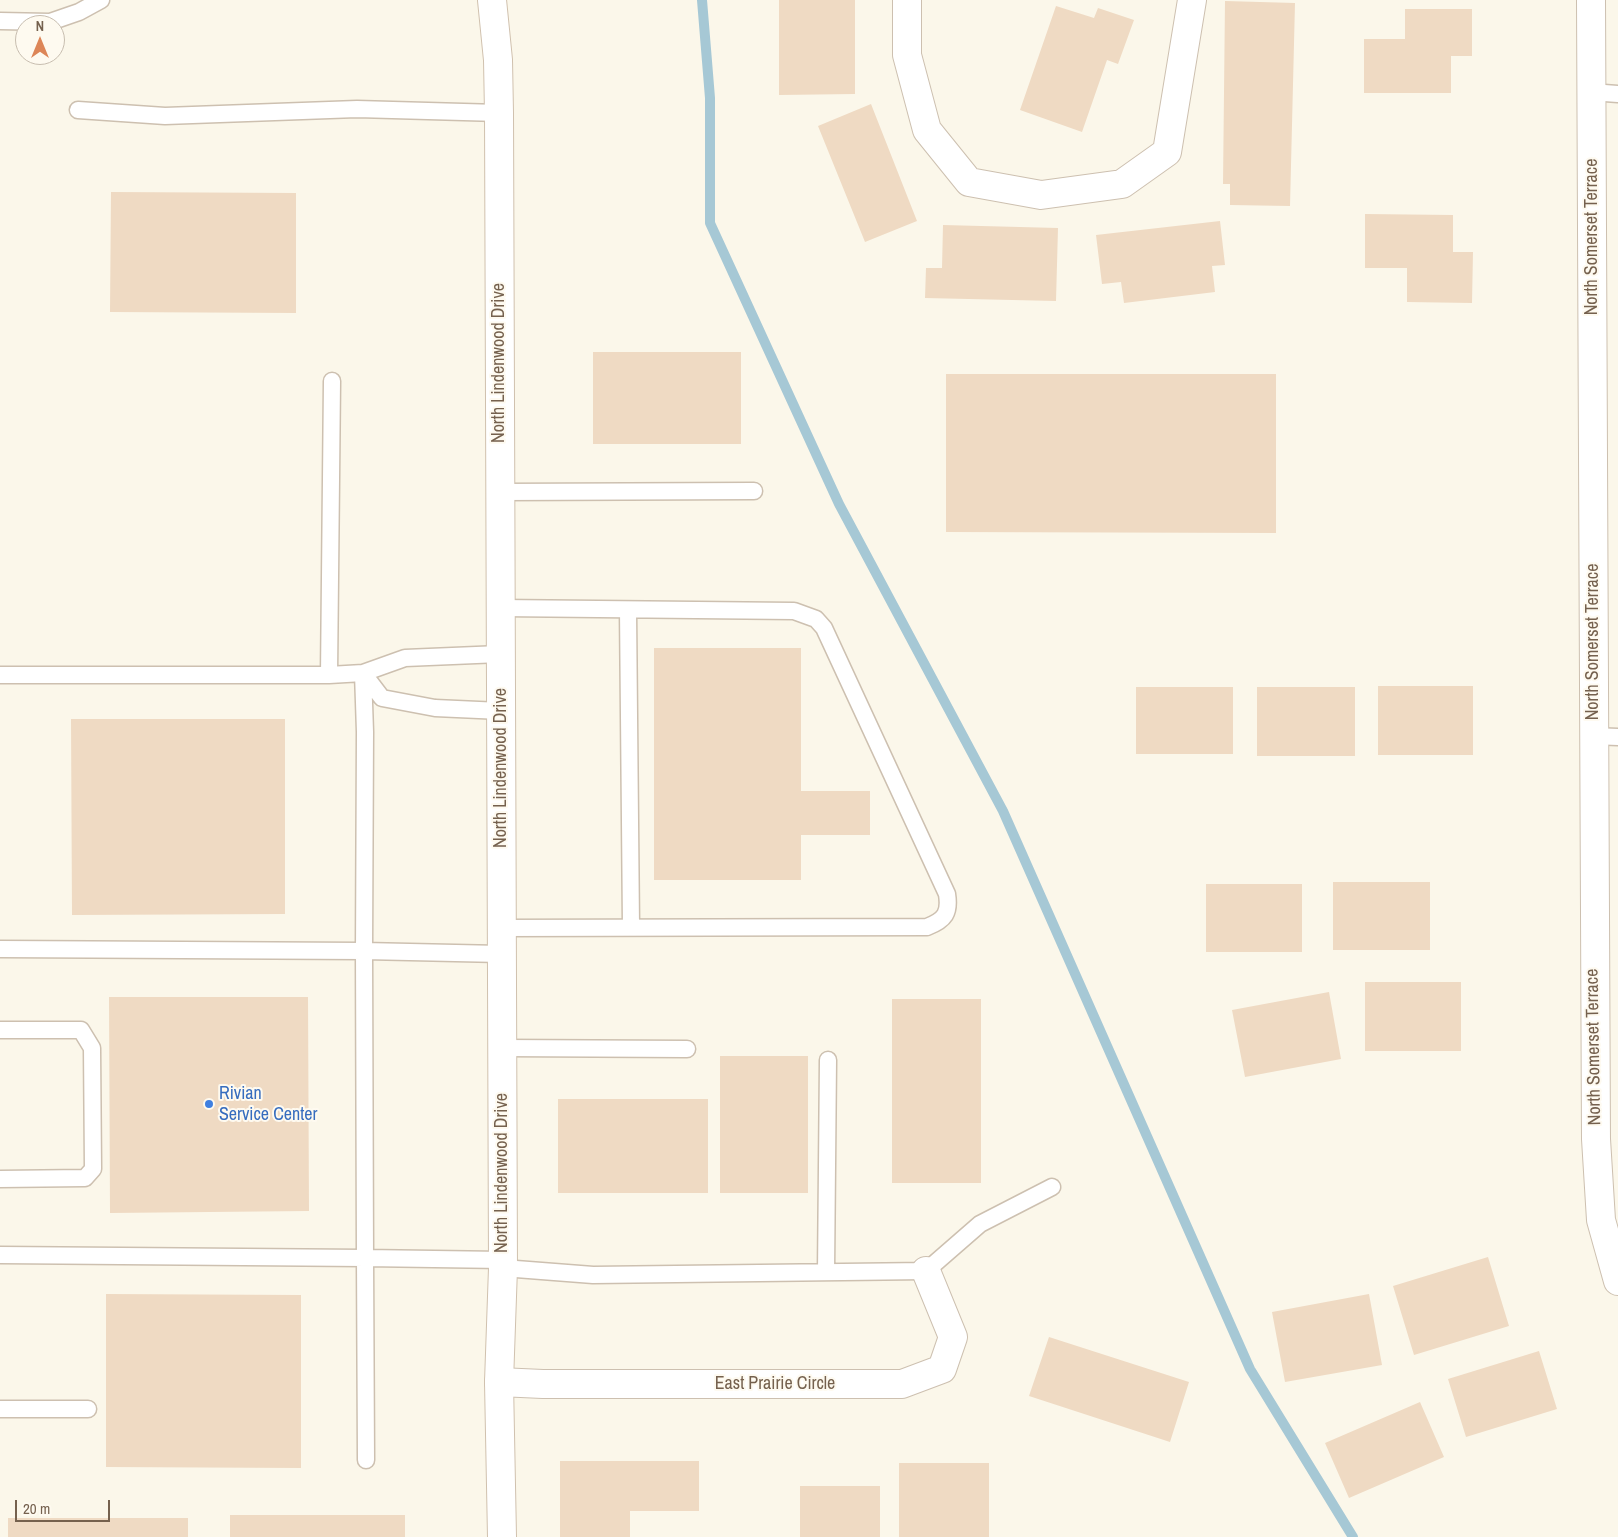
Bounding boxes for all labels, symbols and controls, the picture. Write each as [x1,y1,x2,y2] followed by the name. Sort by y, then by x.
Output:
[15,15,65,65] north arrow
[36,17,44,35] text: N
[1581,159,1603,315] street label: North Somerset Terrace
[488,283,510,443] street label: North Lindenwood Drive
[1582,564,1604,720] street label: North Somerset Terrace
[490,688,512,848] street label: North Lindenwood Drive
[1582,968,1606,1126] street label: North Somerset Terrace
[219,1083,317,1126] place label: Rivian Service Center
[491,1093,513,1253] street label: North Lindenwood Drive
[203,1098,215,1110] marker: Rivian Service Center
[715,1373,835,1395] street label: East Prairie Circle
[18,1490,112,1522] scale bar
[23,1498,50,1519] text: 20 m

